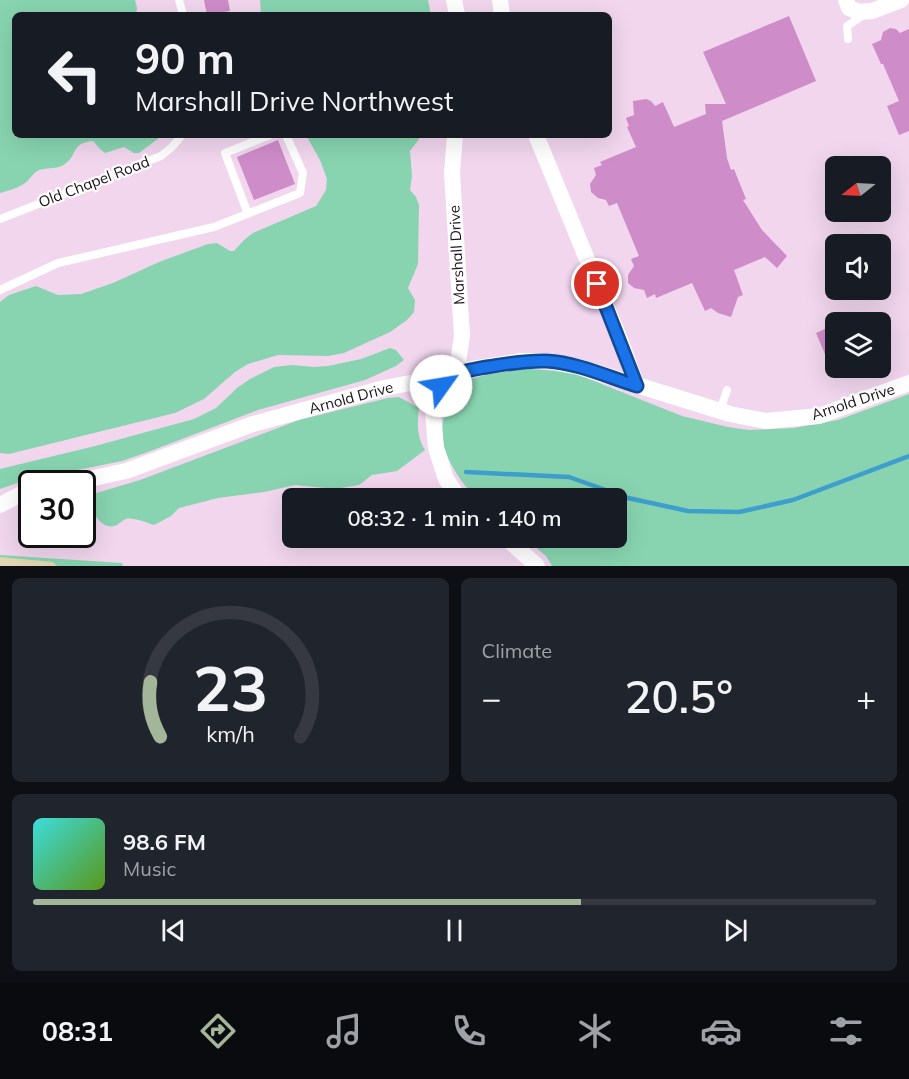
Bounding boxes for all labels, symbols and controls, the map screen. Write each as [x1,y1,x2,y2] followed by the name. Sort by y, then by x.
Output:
[135,32,235,85] text: 90 m
[36,36,114,114] icon: left
[135,84,454,118] text: Marshall Drive Northwest
[36,152,152,211] street label: Old Chapel Road
[825,156,891,222] north arrow
[825,156,891,378] map controls
[444,205,469,305] street label: Marshall Drive
[825,234,891,300] button: sound
[571,258,622,309] pin
[580,267,613,300] icon: arrive
[825,312,891,378] button: layers
[409,354,473,418] position arrow
[307,377,395,418] street label: Arnold Drive
[809,379,897,424] street label: Arnold Drive
[18,470,96,548] speed limit sign: 30
[347,504,562,532] text: 08:32 · 1 min · 140 m
[482,638,552,663] text: Climate
[193,648,268,727] text: 23
[624,668,733,724] text: 20.5°
[482,677,501,718] text: −
[856,677,876,718] text: +
[206,720,254,747] text: km/h
[123,828,206,856] text: 98.6 FM
[123,856,176,881] text: Music
[157,914,190,947] icon: previous
[438,914,471,947] icon: pause
[719,914,752,947] icon: next
[197,1010,239,1052] icon: directions
[323,1010,365,1052] icon: music
[448,1010,490,1052] icon: phone
[574,1010,616,1052] icon: climate
[700,1010,742,1052] icon: car
[825,1010,867,1052] icon: filters
[42,1014,113,1048] text: 08:31

